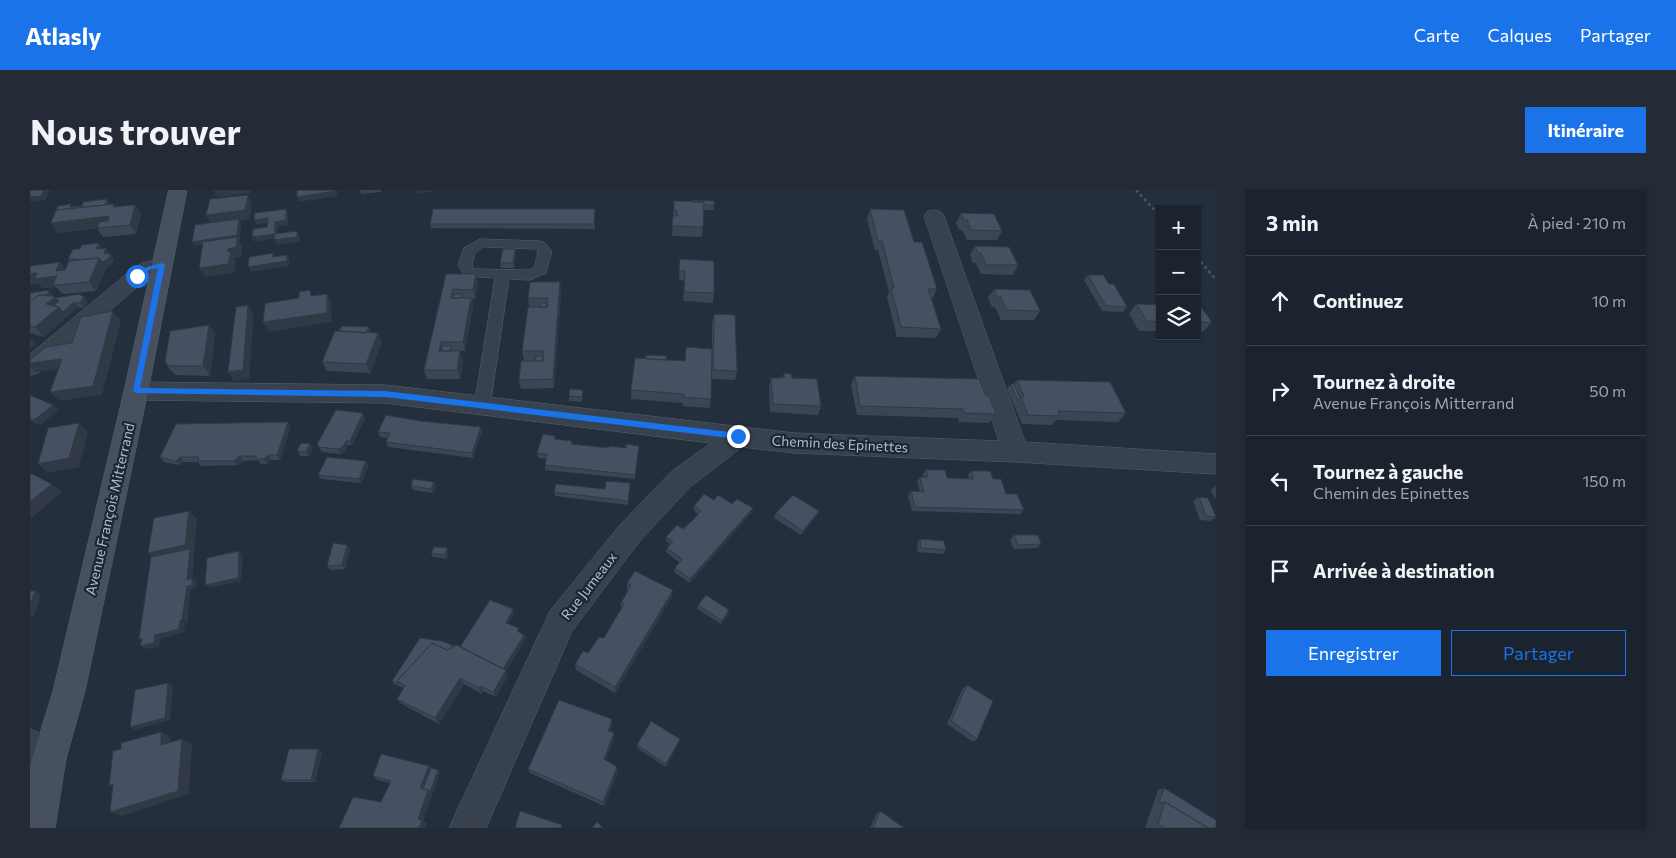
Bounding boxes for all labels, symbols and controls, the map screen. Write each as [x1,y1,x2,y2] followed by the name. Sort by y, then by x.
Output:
[25,21,102,50] text: Atlasly
[1414,24,1459,46] text: Carte
[1487,24,1552,46] text: Calques
[1580,24,1651,46] text: Partager
[1525,107,1646,153] button: Itinéraire
[30,109,241,152] text: Nous trouver
[1156,205,1201,340] map controls
[1156,205,1201,250] button: +
[1266,210,1319,235] text: 3 min
[1528,213,1626,232] text: À pied · 210 m
[1156,250,1201,295] button: −
[126,265,149,288] route start
[1266,287,1294,315] icon: ahead
[1313,289,1403,312] text: Continuez
[1592,291,1626,310] text: 10 m
[1156,295,1201,340] button: layers
[1313,370,1455,393] text: Tournez à droite
[1266,377,1294,405] icon: right
[1589,381,1626,400] text: 50 m
[1313,393,1514,412] text: Avenue François Mitterrand
[81,421,138,597] street label: Avenue François Mitterrand
[727,425,750,448] route end
[771,431,909,456] street label: Chemin des Epinettes
[1313,460,1463,483] text: Tournez à gauche
[1266,467,1294,495] icon: left
[1583,471,1626,490] text: 150 m
[1313,483,1469,502] text: Chemin des Epinettes
[557,548,621,623] street label: Rue Jumeaux
[1266,557,1294,585] icon: arrive
[1313,559,1495,582] text: Arrivée à destination
[1266,630,1441,676] button: Enregistrer
[1451,630,1626,676] button: Partager

